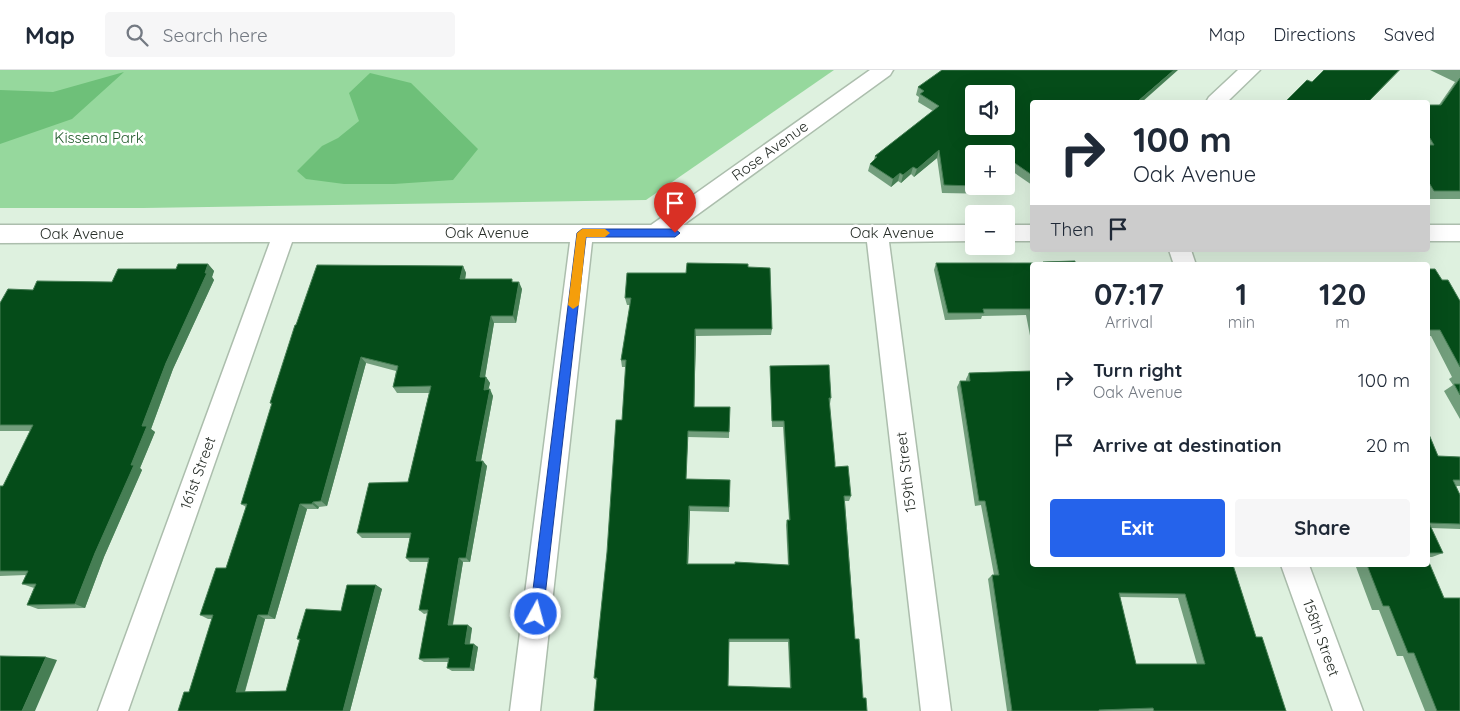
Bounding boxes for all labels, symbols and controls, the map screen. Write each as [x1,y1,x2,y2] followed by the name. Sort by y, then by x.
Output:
[105,12,455,57] search box
[25,20,75,50] text: Map
[123,21,151,49] icon: search
[163,23,268,47] text: Search here
[1208,23,1245,46] text: Map
[1273,23,1356,46] text: Directions
[1384,23,1435,46] text: Saved
[965,85,1015,255] map controls
[965,85,1015,135] button: sound
[728,116,812,185] street label: Rose Avenue
[1133,117,1232,161] text: 100 m
[1050,120,1115,185] icon: right
[54,128,144,147] park label: Kissena Park
[965,145,1015,195] button: +
[1133,160,1256,188] text: Oak Avenue
[654,182,696,233] pin
[661,189,689,217] icon: arrive
[965,205,1015,255] button: −
[1104,215,1132,243] icon: arrive
[1050,217,1094,241] text: Then
[445,223,529,242] street label: Oak Avenue
[850,223,934,242] street label: Oak Avenue
[40,224,124,243] street label: Oak Avenue
[1094,275,1164,313] text: 07:17
[1236,275,1247,313] text: 1
[1319,275,1366,313] text: 120
[1105,312,1153,332] text: Arrival
[1228,312,1255,332] text: min
[1335,312,1350,332] text: m
[1093,358,1182,382] text: Turn right
[1050,366,1078,394] icon: right
[1358,368,1410,392] text: 100 m
[1093,382,1183,402] text: Oak Avenue
[891,431,920,513] street label: 159th Street
[1050,431,1078,459] icon: arrive
[1093,433,1282,457] text: Arrive at destination
[1366,433,1410,457] text: 20 m
[176,434,220,512] street label: 161st Street
[1050,499,1225,557] button: Exit
[1235,499,1410,557] button: Share
[509,587,561,639] position arrow
[1299,597,1344,679] street label: 158th Street

